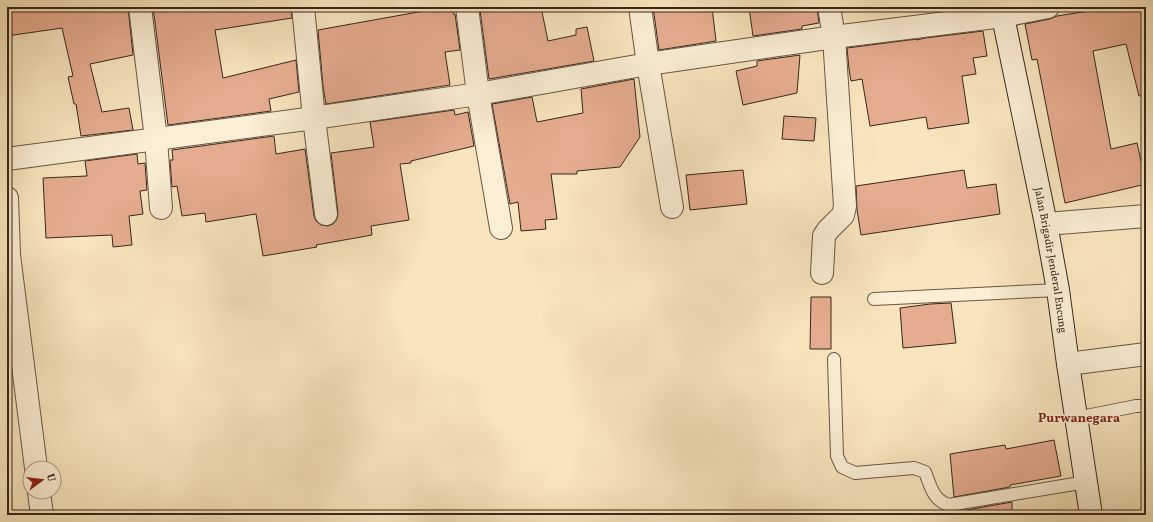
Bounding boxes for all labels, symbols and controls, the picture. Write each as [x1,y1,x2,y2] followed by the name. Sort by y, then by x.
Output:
[1030,186,1070,334] street label: Jalan Brigadir Jenderal Encung
[1038,410,1120,428] district label: Purwanegara
[22,460,62,500] north arrow
[42,472,59,484] text: U

